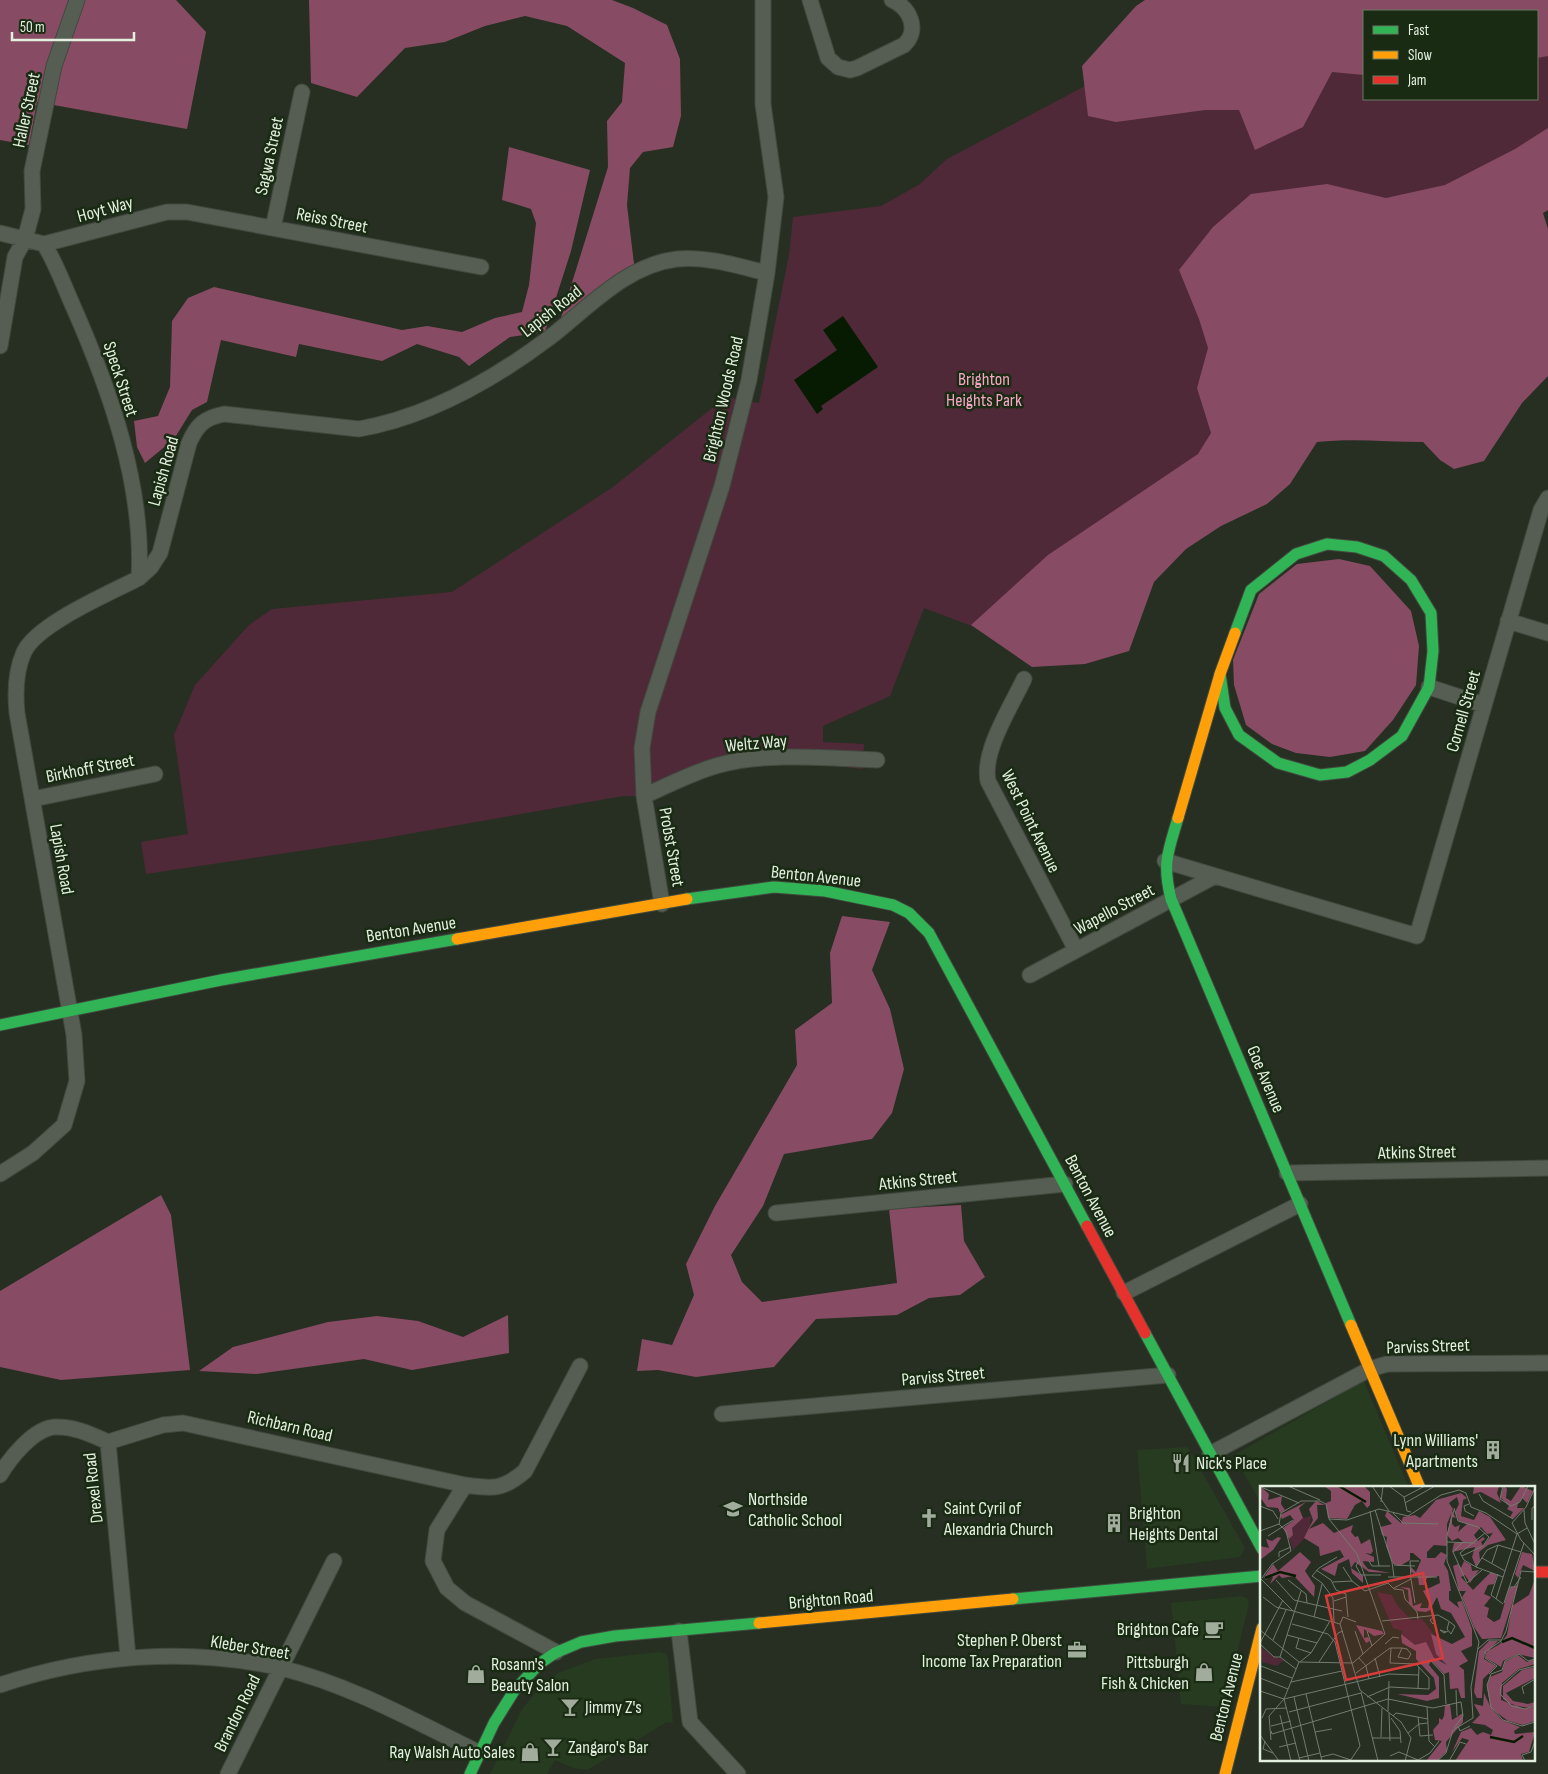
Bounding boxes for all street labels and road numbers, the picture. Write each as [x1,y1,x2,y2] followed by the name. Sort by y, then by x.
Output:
[8,70,45,149] street label: Haller Street
[251,115,288,197] street label: Sagwa Street
[75,192,135,227] street label: Hoyt Way
[294,203,370,238] street label: Reiss Street
[517,281,586,342] street label: Lapish Road
[699,334,748,464] street label: Brighton Woods Road
[99,339,143,420] street label: Speck Street
[144,434,183,508] street label: Lapish Road
[1442,668,1485,754] street label: Cornell Street
[724,730,788,757] street label: Weltz Way
[44,750,137,787] street label: Birkhoff Street
[997,766,1065,876] street label: West Point Avenue
[654,806,689,889] street label: Probst Street
[45,822,78,896] street label: Lapish Road
[770,861,862,892] street label: Benton Avenue
[1071,879,1158,939] street label: Wapello Street
[365,912,457,947] street label: Benton Avenue
[1242,1043,1289,1116] street label: Goe Avenue
[1377,1141,1457,1164] street label: Atkins Street
[1060,1151,1121,1241] street label: Benton Avenue
[877,1166,959,1195] street label: Atkins Street
[1386,1335,1471,1358] street label: Parviss Street
[901,1362,986,1391] street label: Parviss Street
[245,1407,334,1446] street label: Richbarn Road
[79,1452,108,1524] street label: Drexel Road
[788,1585,874,1614] street label: Brighton Road
[209,1631,291,1664] street label: Kleber Street
[1205,1651,1248,1744] street label: Benton Avenue
[210,1671,265,1755] street label: Brandon Road

